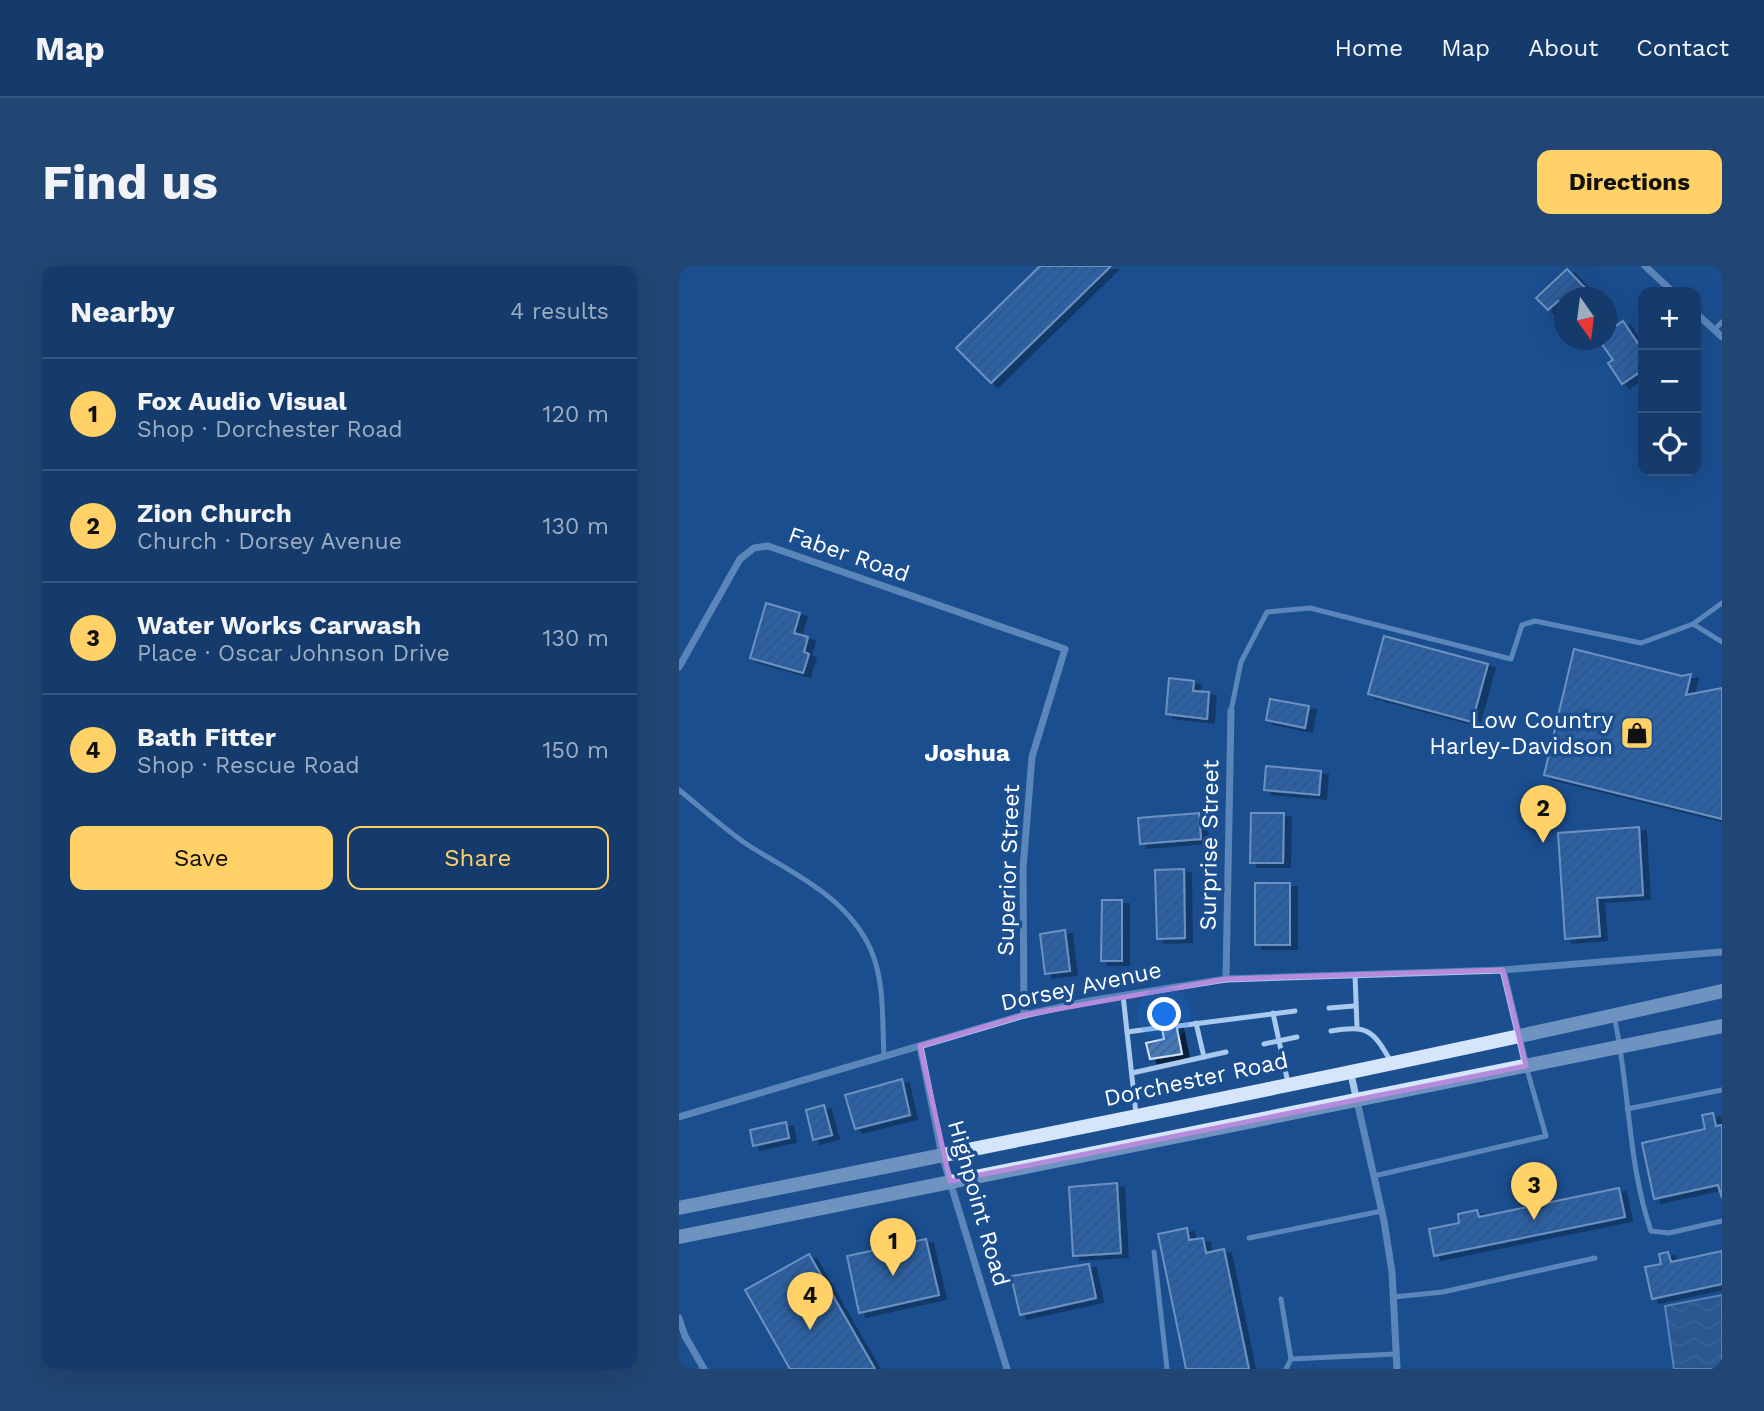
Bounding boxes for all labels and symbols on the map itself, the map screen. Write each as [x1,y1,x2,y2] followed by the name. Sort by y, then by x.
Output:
[1554,287,1617,350] north arrow
[785,521,913,588] street label: Faber Road
[1429,707,1613,760] place label: Low Country Harley-Davidson
[1618,714,1656,752] shop icon: Low Country Harley-Davidson
[924,739,1010,767] district label: Joshua
[1195,759,1224,931] street label: Surprise Street
[992,783,1025,956] street label: Superior Street
[1520,785,1566,843] pin: 2
[998,956,1164,1017] street label: Dorsey Avenue
[1147,997,1181,1031] your location
[1102,1047,1291,1112] street label: Dorchester Road
[942,1117,1015,1289] street label: Highpoint Road
[1511,1162,1557,1220] pin: 3
[870,1218,916,1276] pin: 1
[787,1272,833,1330] pin: 4

